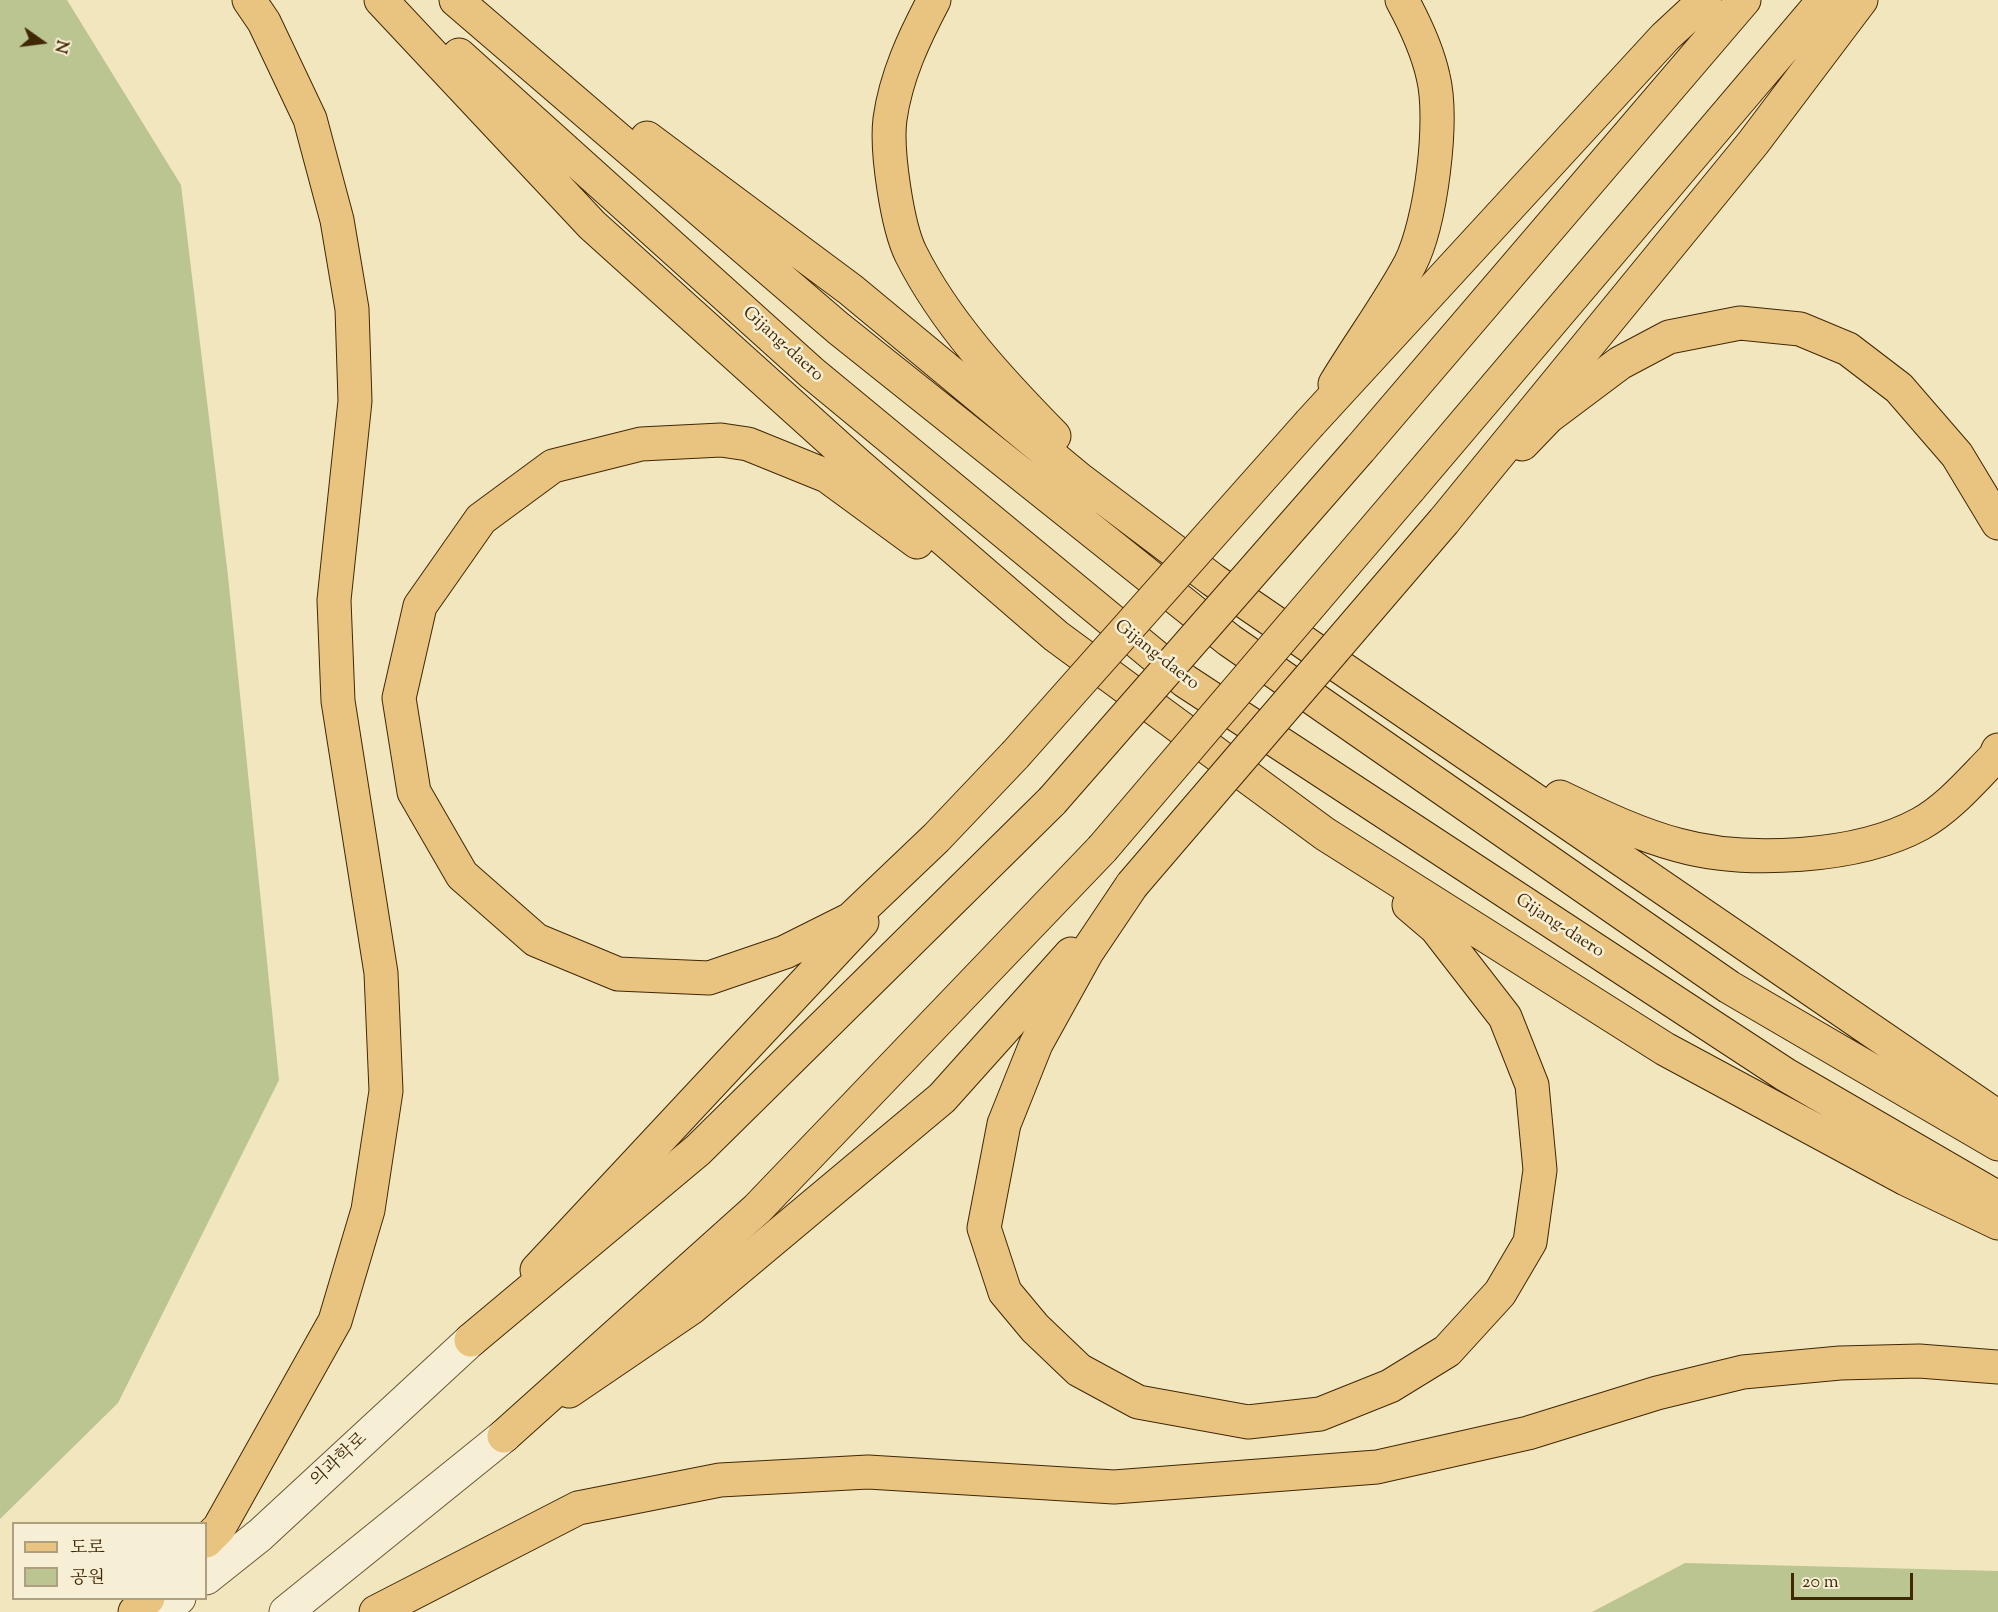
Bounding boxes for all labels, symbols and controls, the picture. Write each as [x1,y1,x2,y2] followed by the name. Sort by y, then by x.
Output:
[12,12,72,72] north arrow
[47,37,73,55] text: N
[737,303,827,387] street label: Gijang-daero
[1109,616,1203,696] street label: Gijang-daero
[1511,890,1607,964] street label: Gijang-daero
[307,1429,373,1493] street label: 의과학로
[12,1522,207,1600] legend
[70,1536,105,1562] text: 도로
[1794,1561,1916,1599] scale bar
[70,1566,105,1592] text: 공원
[1802,1570,1839,1596] text: 20 m

